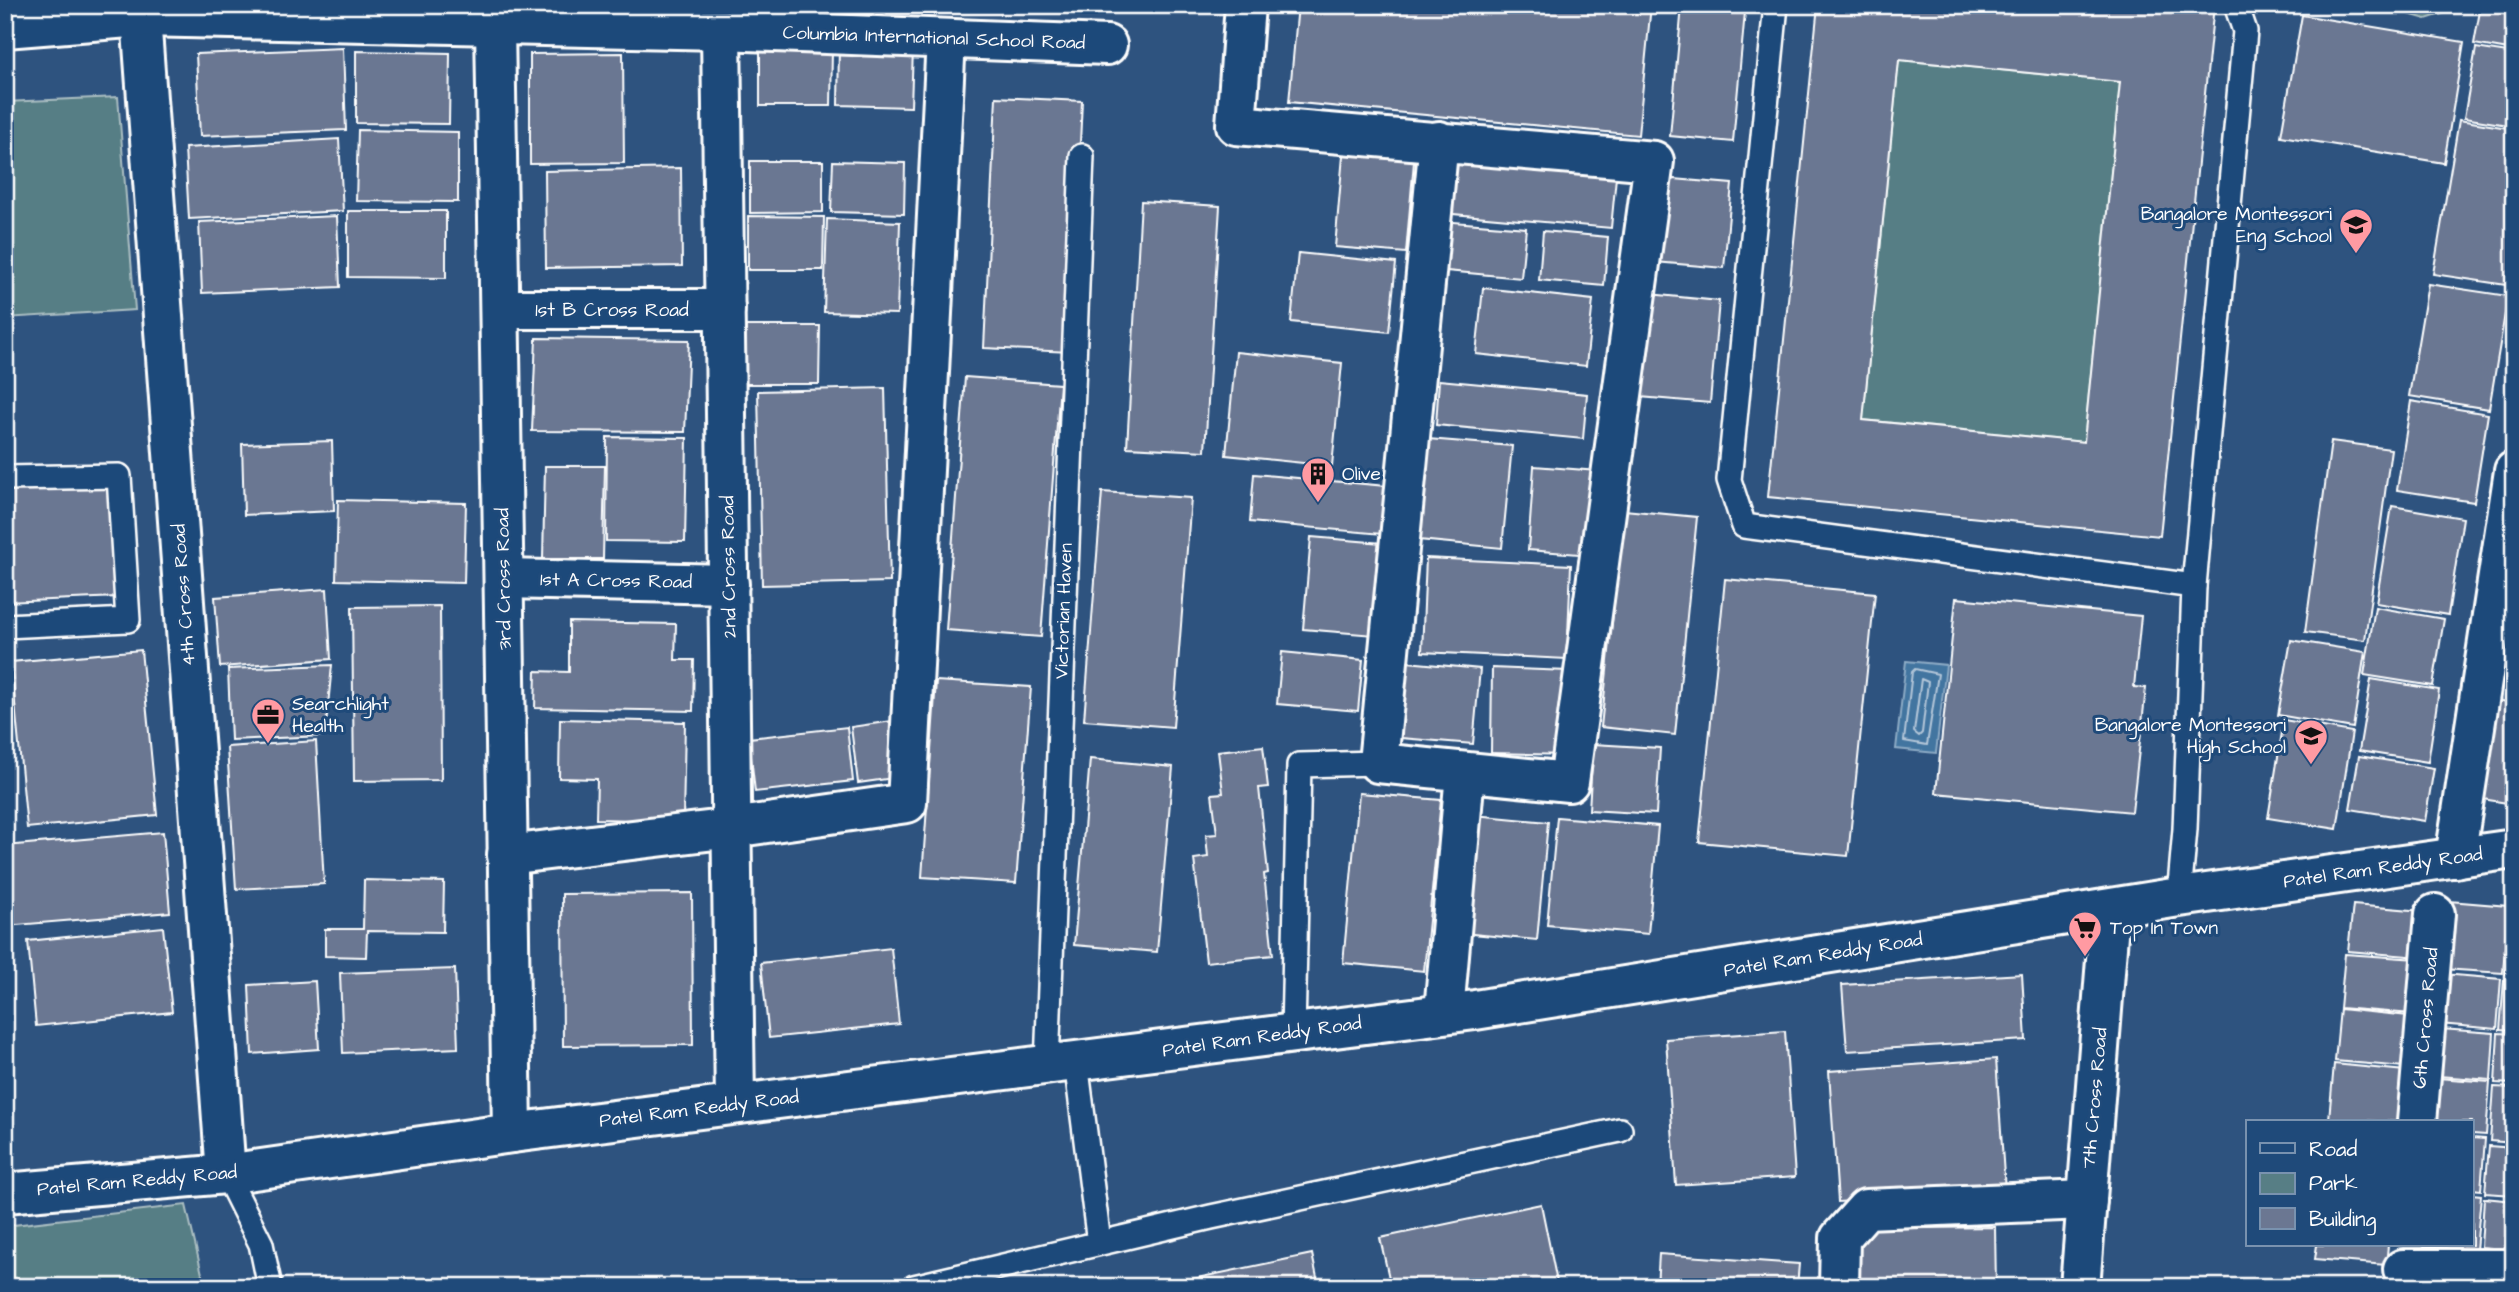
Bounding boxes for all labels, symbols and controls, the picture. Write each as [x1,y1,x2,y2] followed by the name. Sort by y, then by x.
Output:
[782,19,1086,57] street label: Columbia International School Road
[2141,201,2332,251] place label: Bangalore Montessori Eng School
[2337,206,2375,255] school or university icon: Bangalore Montessori Eng School
[535,297,689,324] street label: 1st B Cross Road
[1299,455,1337,504] building icon: Olive
[1342,461,1381,488] place label: Olive
[714,495,744,639] street label: 2nd Cross Road
[489,507,519,650] street label: 3rd Cross Road
[166,523,202,667] street label: 4th Cross Road
[1048,543,1080,679] street label: Victorian Haven
[540,566,692,596] street label: 1st A Cross Road
[292,691,389,740] place label: Searchlight Health
[249,696,287,745] office icon: Searchlight Health
[2095,712,2286,762] place label: Bangalore Montessori High School
[2292,717,2330,766] school or university icon: Bangalore Montessori High School
[2282,841,2485,896] street label: Patel Ram Reddy Road
[2066,909,2104,958] supermarket icon: Top In Town
[2110,915,2218,942] place label: Top In Town
[1722,926,1925,985] street label: Patel Ram Reddy Road
[2406,946,2446,1090] street label: 6th Cross Road
[1161,1010,1364,1065] street label: Patel Ram Reddy Road
[2075,1026,2115,1170] street label: 7th Cross Road
[598,1083,801,1136] street label: Patel Ram Reddy Road
[2246,1120,2474,1246] legend
[2309,1135,2357,1164] text: Road
[36,1159,239,1204] street label: Patel Ram Reddy Road
[2309,1169,2358,1198] text: Park
[2309,1205,2377,1236] text: Building

